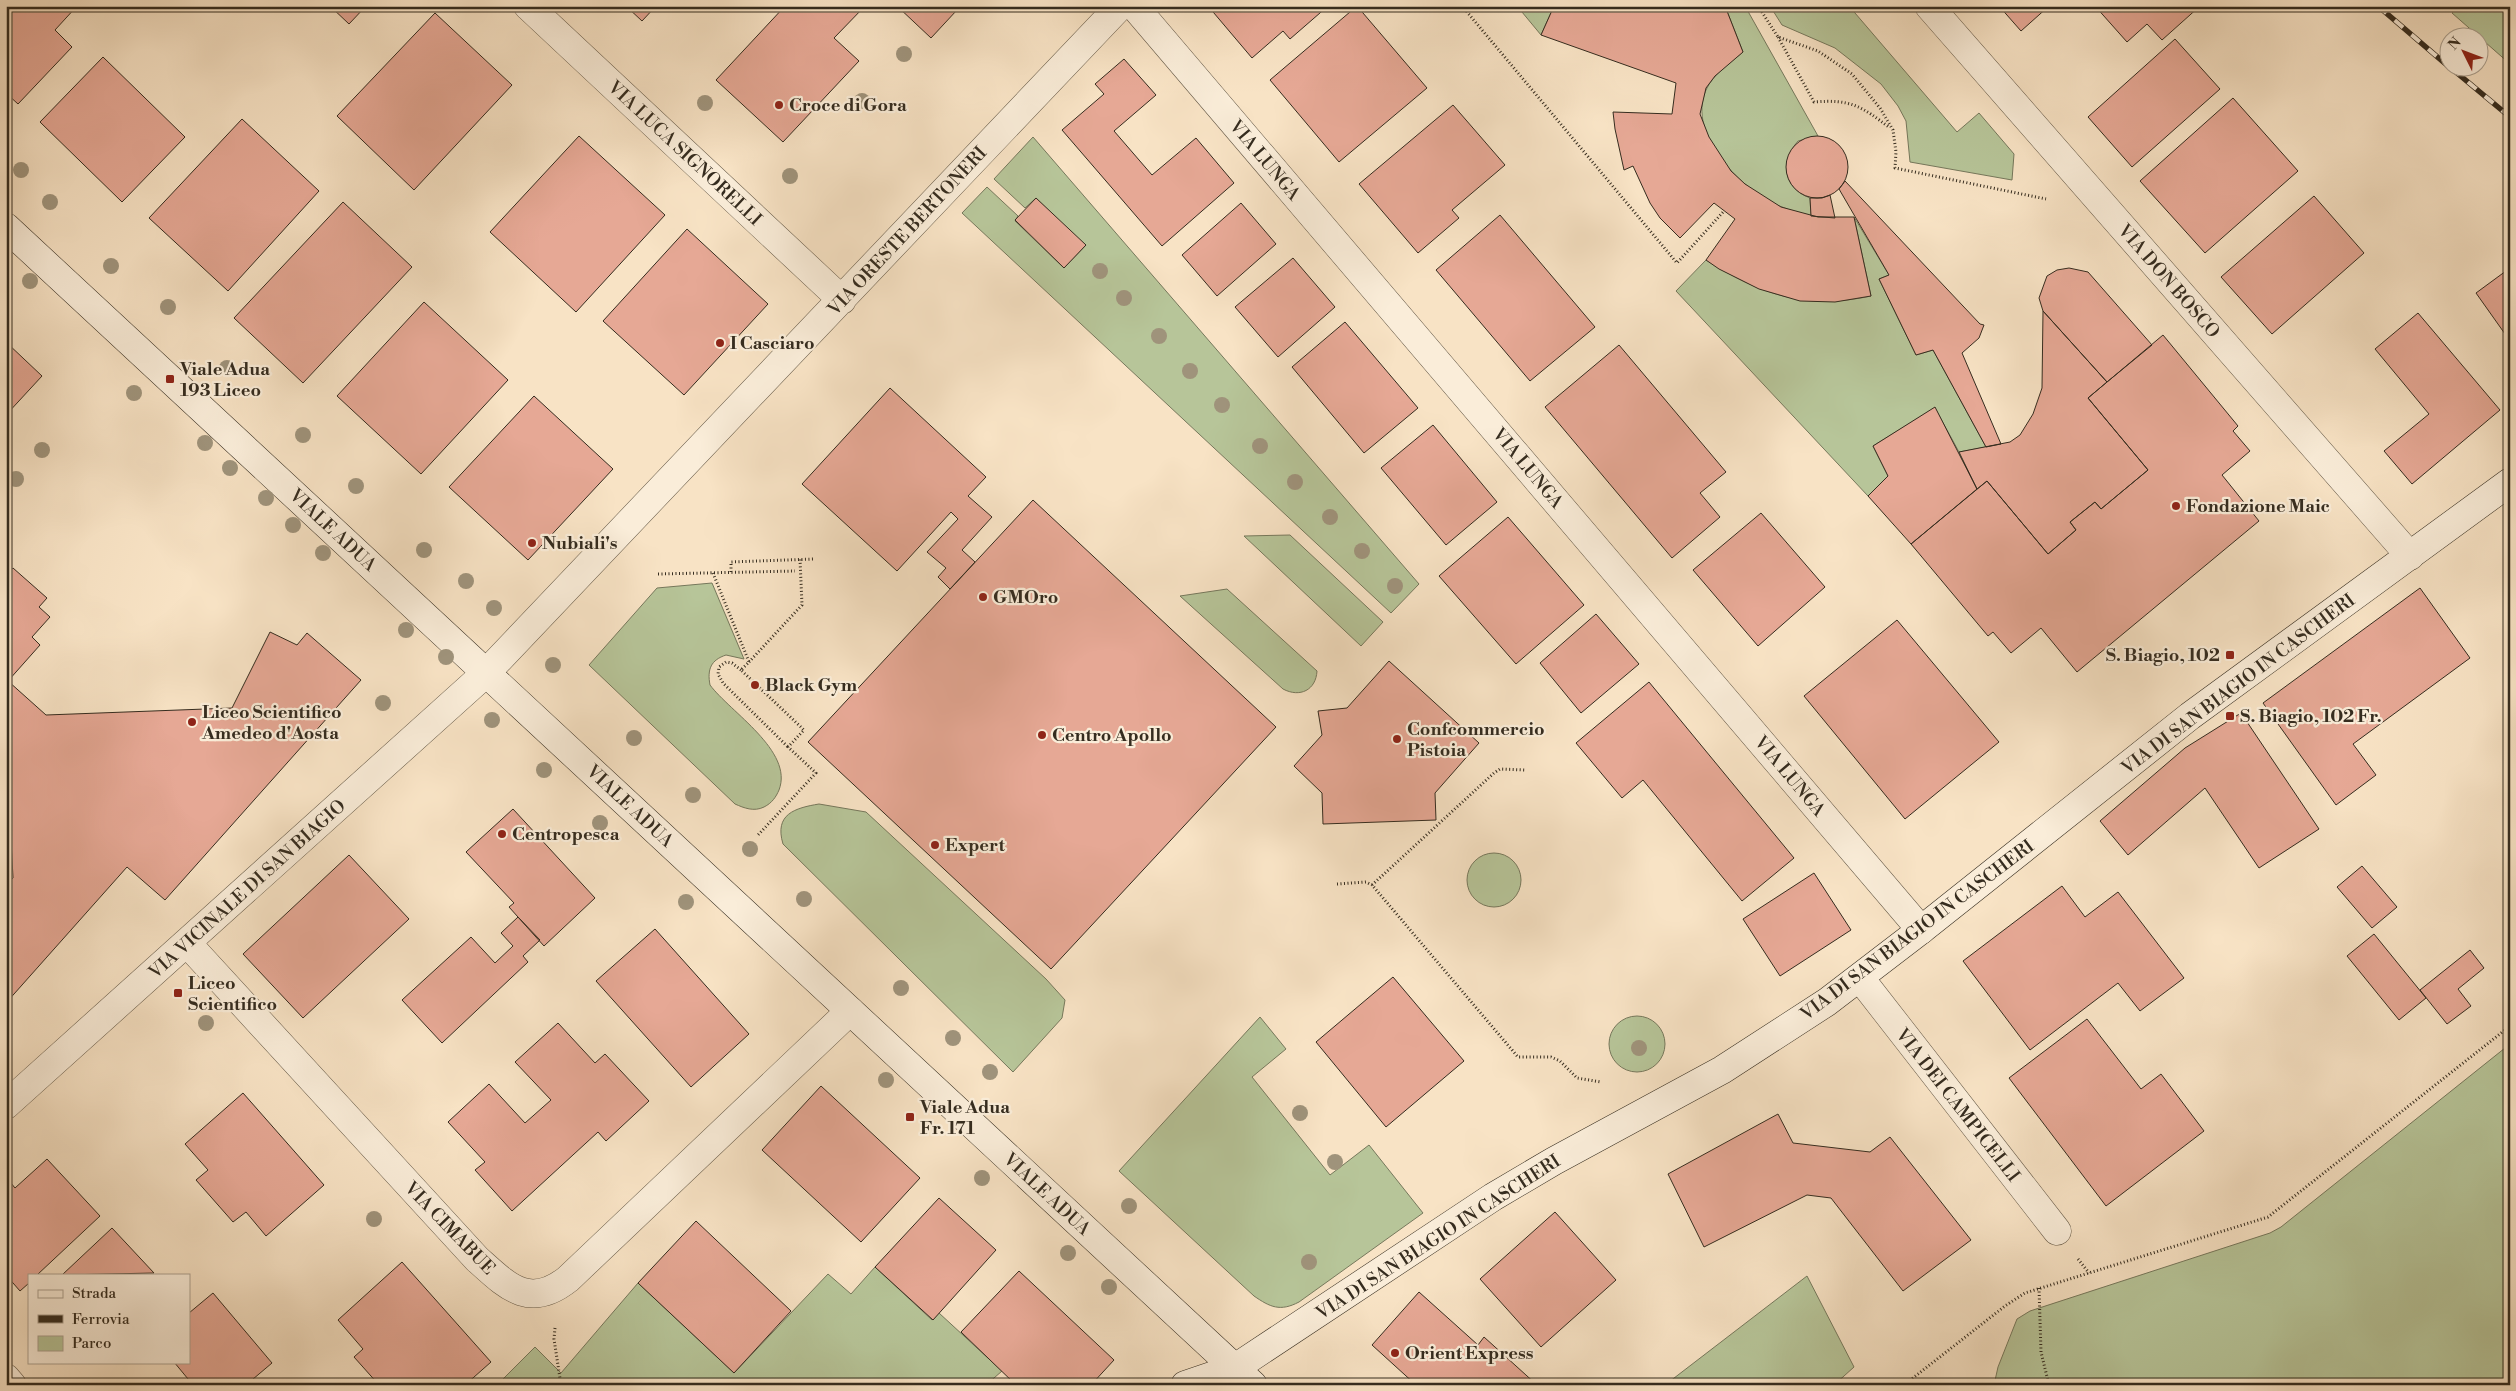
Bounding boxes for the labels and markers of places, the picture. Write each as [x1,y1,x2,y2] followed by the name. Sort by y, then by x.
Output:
[789,94,907,117] place label: Croce di Gora
[773,99,785,111] marker: Croce di Gora
[730,332,815,355] place label: I Casciaro
[714,337,726,349] marker: I Casciaro
[179,358,270,402] place label: Viale Adua 193 Liceo
[164,373,176,385] marker: Viale Adua 193 Liceo
[2186,495,2330,518] place label: Fondazione Maic
[2170,500,2182,512] marker: Fondazione Maic
[542,532,618,555] place label: Nubiali's
[526,537,538,549] marker: Nubiali's
[993,586,1058,609] place label: GMOro
[977,591,989,603] marker: GMOro
[2106,644,2220,667] place label: S. Biagio, 102
[2224,649,2236,661] marker: S. Biagio, 102
[765,674,858,697] place label: Black Gym
[749,679,761,691] marker: Black Gym
[201,701,342,745] place label: Liceo Scientifico Amedeo d'Aosta
[2240,705,2382,728] place label: S. Biagio, 102 Fr.
[2224,710,2236,722] marker: S. Biagio, 102 Fr.
[186,716,198,728] marker: Liceo Scientifico Amedeo d'Aosta
[1407,718,1545,762] place label: Confcommercio Pistoia
[1052,724,1172,747] place label: Centro Apollo
[1036,729,1048,741] marker: Centro Apollo
[1391,733,1403,745] marker: Confcommercio Pistoia
[512,823,620,846] place label: Centropesca
[496,828,508,840] marker: Centropesca
[945,834,1006,857] place label: Expert
[929,839,941,851] marker: Expert
[188,972,277,1016] place label: Liceo Scientifico
[172,987,184,999] marker: Liceo Scientifico
[919,1096,1010,1140] place label: Viale Adua Fr. 171
[904,1111,916,1123] marker: Viale Adua Fr. 171
[1405,1342,1534,1365] place label: Orient Express
[1389,1347,1401,1359] marker: Orient Express

